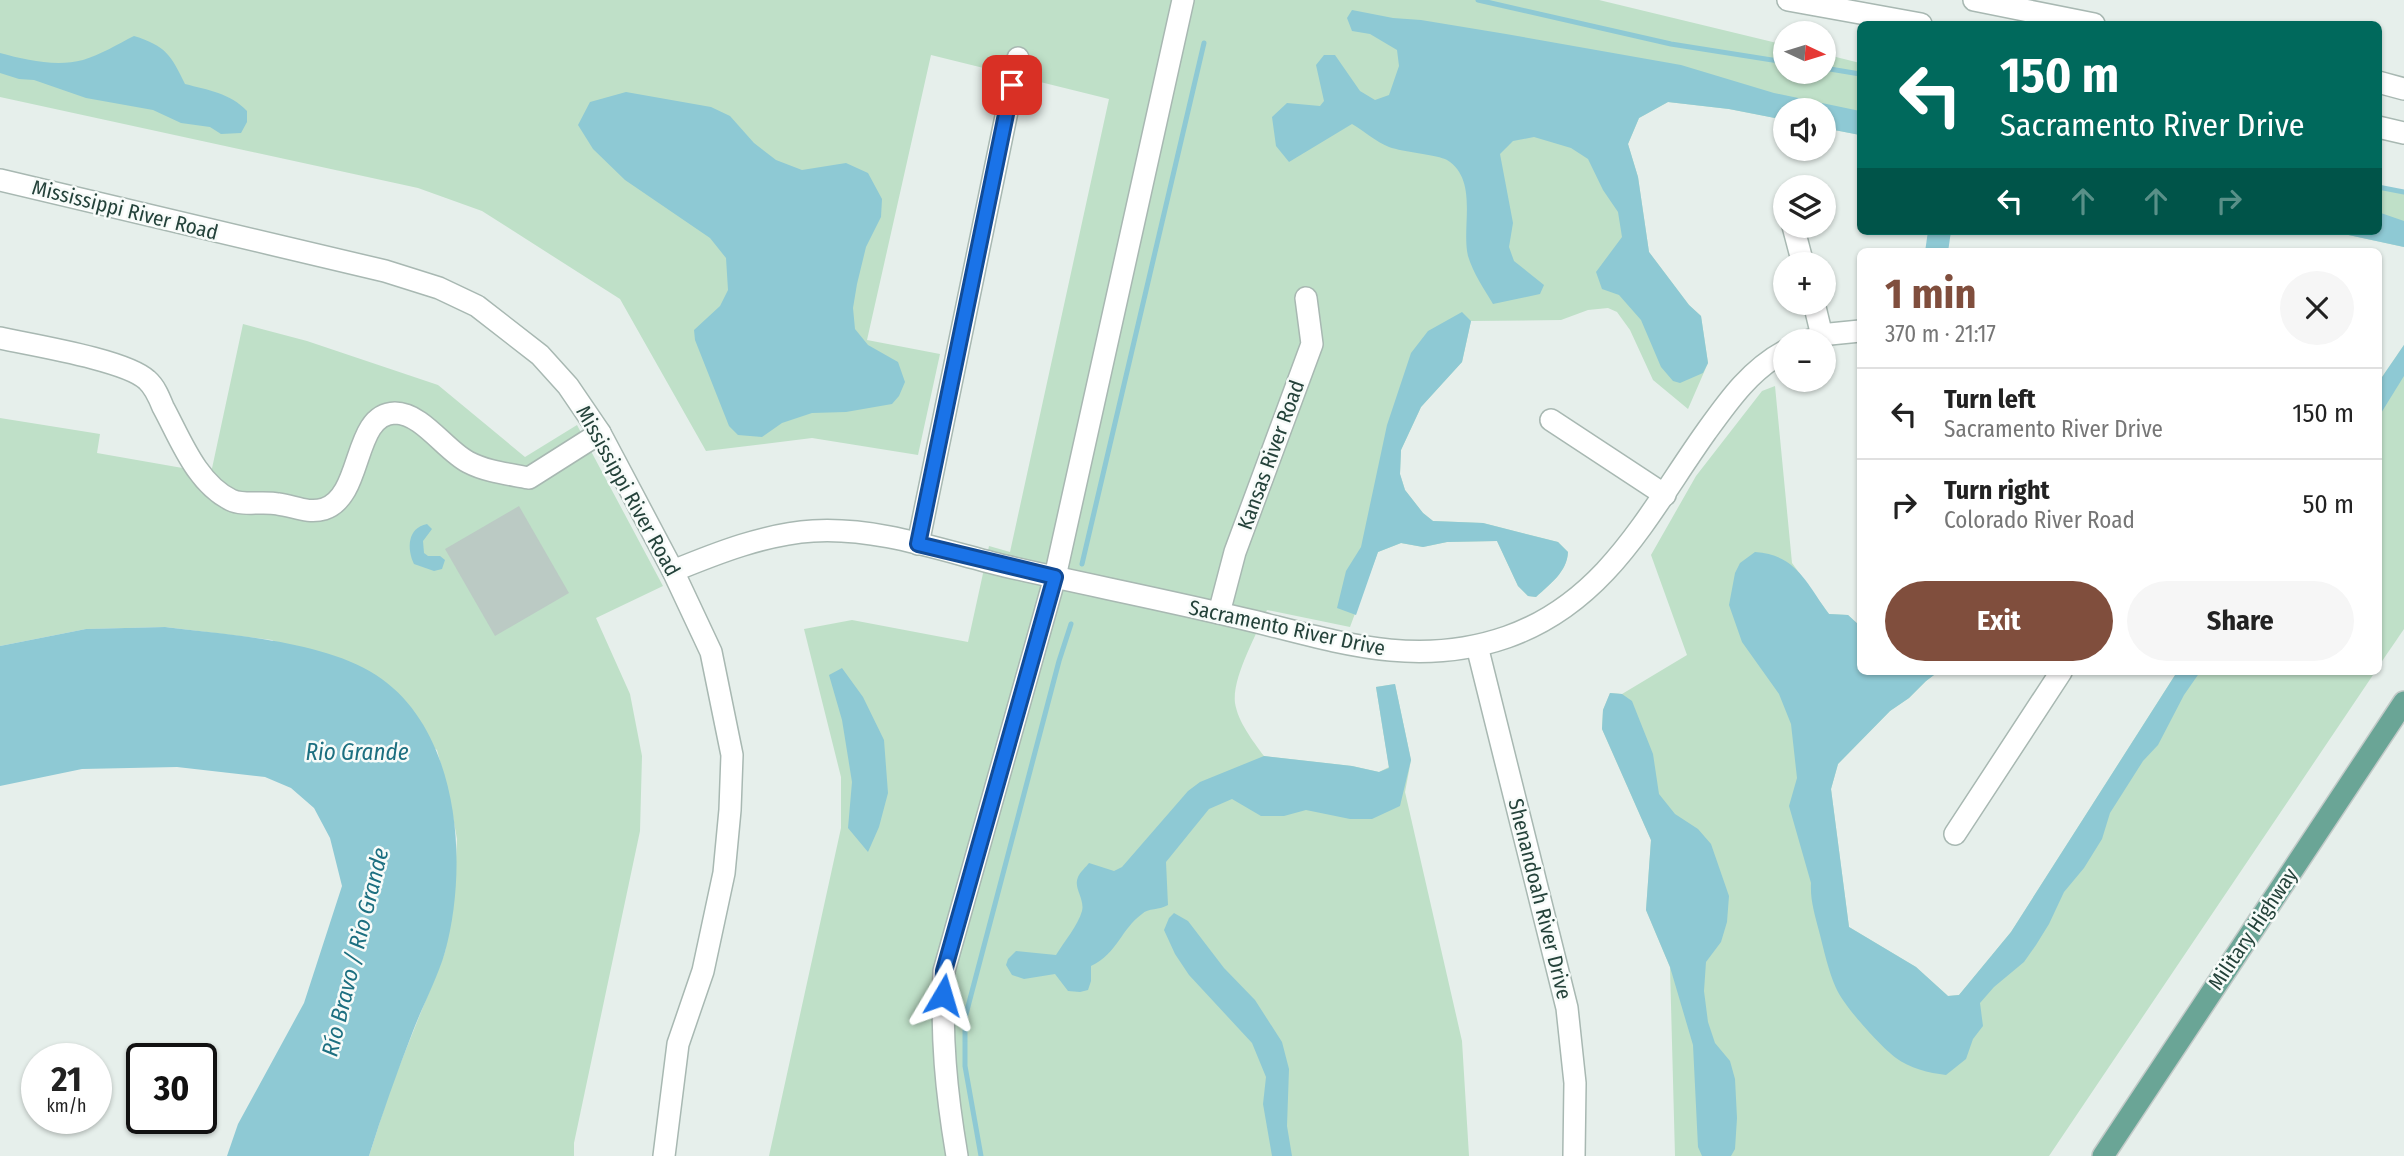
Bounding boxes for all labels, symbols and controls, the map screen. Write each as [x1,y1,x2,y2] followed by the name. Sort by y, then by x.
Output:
[1773,21,1836,84] north arrow
[1773,21,1836,392] map controls
[2000,46,2119,105] text: 150 m
[1885,49,1976,140] icon: left
[982,55,1042,115] pin
[993,66,1031,104] icon: arrive
[1773,98,1836,161] button: sound
[2000,106,2305,144] text: Sacramento River Drive
[29,174,221,246] street label: Mississippi River Road
[1773,175,1836,238] button: layers
[1991,182,2029,220] icon: left
[2064,182,2102,220] icon: ahead
[2137,182,2175,220] icon: ahead
[2210,182,2248,220] icon: right
[1773,252,1836,315] button: +
[1885,269,1976,319] text: 1 min
[2280,271,2354,345] button: close
[1885,320,1996,348] text: 370 m · 21:17
[1773,329,1836,392] button: −
[1232,377,1310,533] street label: Kansas River Road
[1944,384,2036,415] text: Turn left
[1885,395,1923,433] icon: left
[2292,398,2354,429] text: 150 m
[570,401,686,581] street label: Mississippi River Road
[1944,415,2163,443] text: Sacramento River Drive
[1944,475,2050,506] text: Turn right
[1885,486,1923,524] icon: right
[2302,489,2354,520] text: 50 m
[1944,506,2135,534] text: Colorado River Road
[1885,581,2113,661] button: Exit
[2127,581,2354,661] button: Share
[1187,595,1387,661] street label: Sacramento River Drive
[305,738,409,766] water label: Rio Grande
[1502,796,1578,1002] street label: Shenandoah River Drive
[316,845,394,1059] water label: Río Bravo / Rio Grande
[2203,863,2304,995] street label: Military Highway
[906,958,980,1032] position arrow
[126,1043,217,1134] speed limit sign: 30
[51,1058,82,1100] text: 21
[46,1095,87,1117] text: km/h

